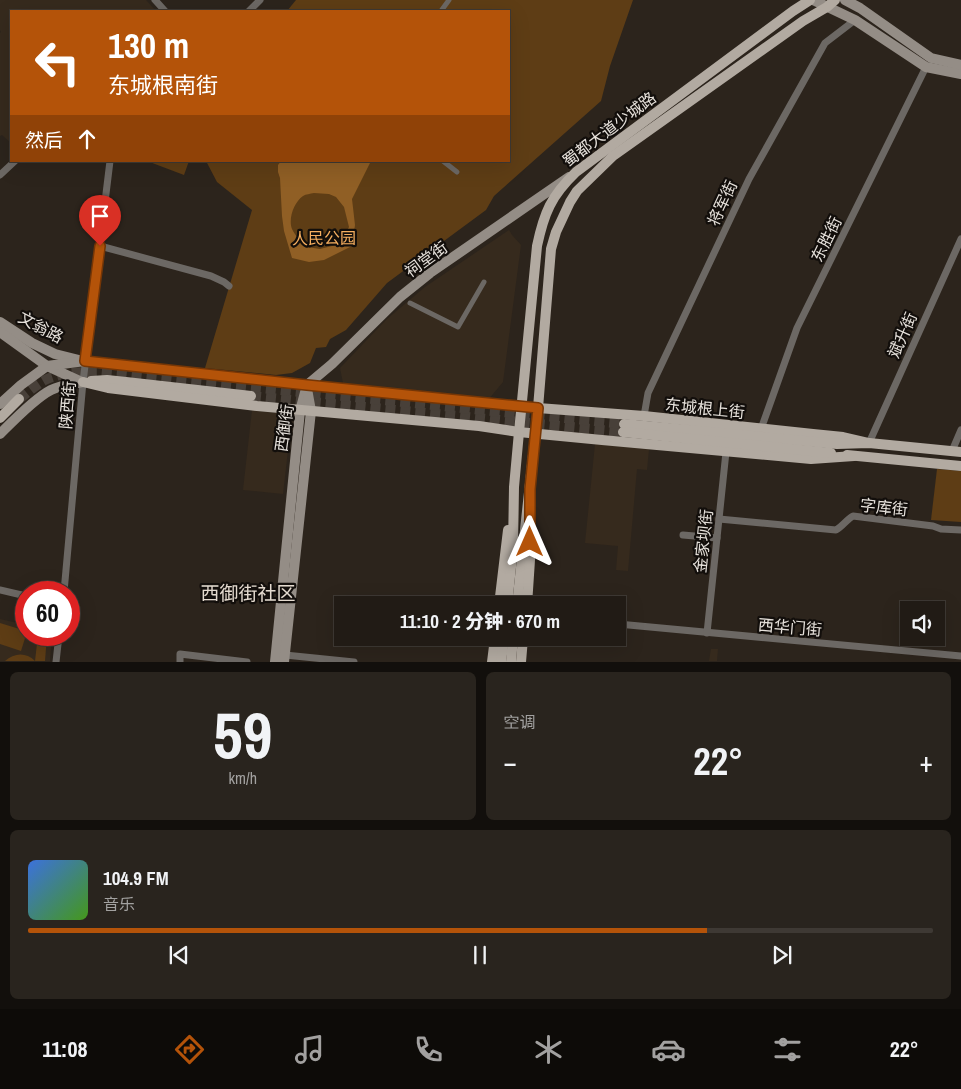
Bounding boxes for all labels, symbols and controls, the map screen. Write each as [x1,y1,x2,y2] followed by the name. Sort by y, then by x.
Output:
[108,22,189,69] text: 130 m
[25,30,90,95] icon: left
[108,70,218,100] text: 东城根南街
[558,87,660,171] street label: 蜀都大道少城路
[73,125,101,153] icon: ahead
[25,127,63,153] text: 然后
[702,177,742,229] street label: 将军街
[79,195,121,246] pin
[86,202,114,230] icon: arrive
[806,213,846,265] street label: 东胜街
[292,227,356,249] park label: 人民公园
[400,236,452,282] street label: 祠堂街
[15,306,67,348] street label: 文翁路
[882,309,922,361] street label: 斌升街
[54,380,80,430] street label: 陕西街
[664,393,746,423] street label: 东城根上街
[270,403,298,453] street label: 西御街
[859,494,909,520] street label: 字库街
[689,508,717,574] street label: 金家坝街
[503,515,555,567] position arrow
[200,580,296,606] district label: 西御街社区
[15,581,80,646] speed limit sign: 60
[900,601,945,646] map controls
[900,601,945,646] button: sound
[400,608,560,634] text: 11:10 · 2 分钟 · 670 m
[757,613,823,641] street label: 西华门街
[213,691,272,778] text: 59
[504,711,536,733] text: 空调
[693,736,743,787] text: 22°
[504,743,517,781] text: −
[920,743,933,781] text: +
[229,767,257,789] text: km/h
[103,865,169,891] text: 104.9 FM
[103,893,135,915] text: 音乐
[165,941,193,969] icon: previous
[466,941,494,969] icon: pause
[768,941,796,969] icon: next
[172,1032,207,1067] icon: directions
[292,1032,327,1067] icon: music
[411,1032,446,1067] icon: phone
[531,1032,566,1067] icon: climate
[651,1032,686,1067] icon: car
[770,1032,805,1067] icon: filters
[42,1034,87,1064] text: 11:08
[890,1034,919,1064] text: 22°

